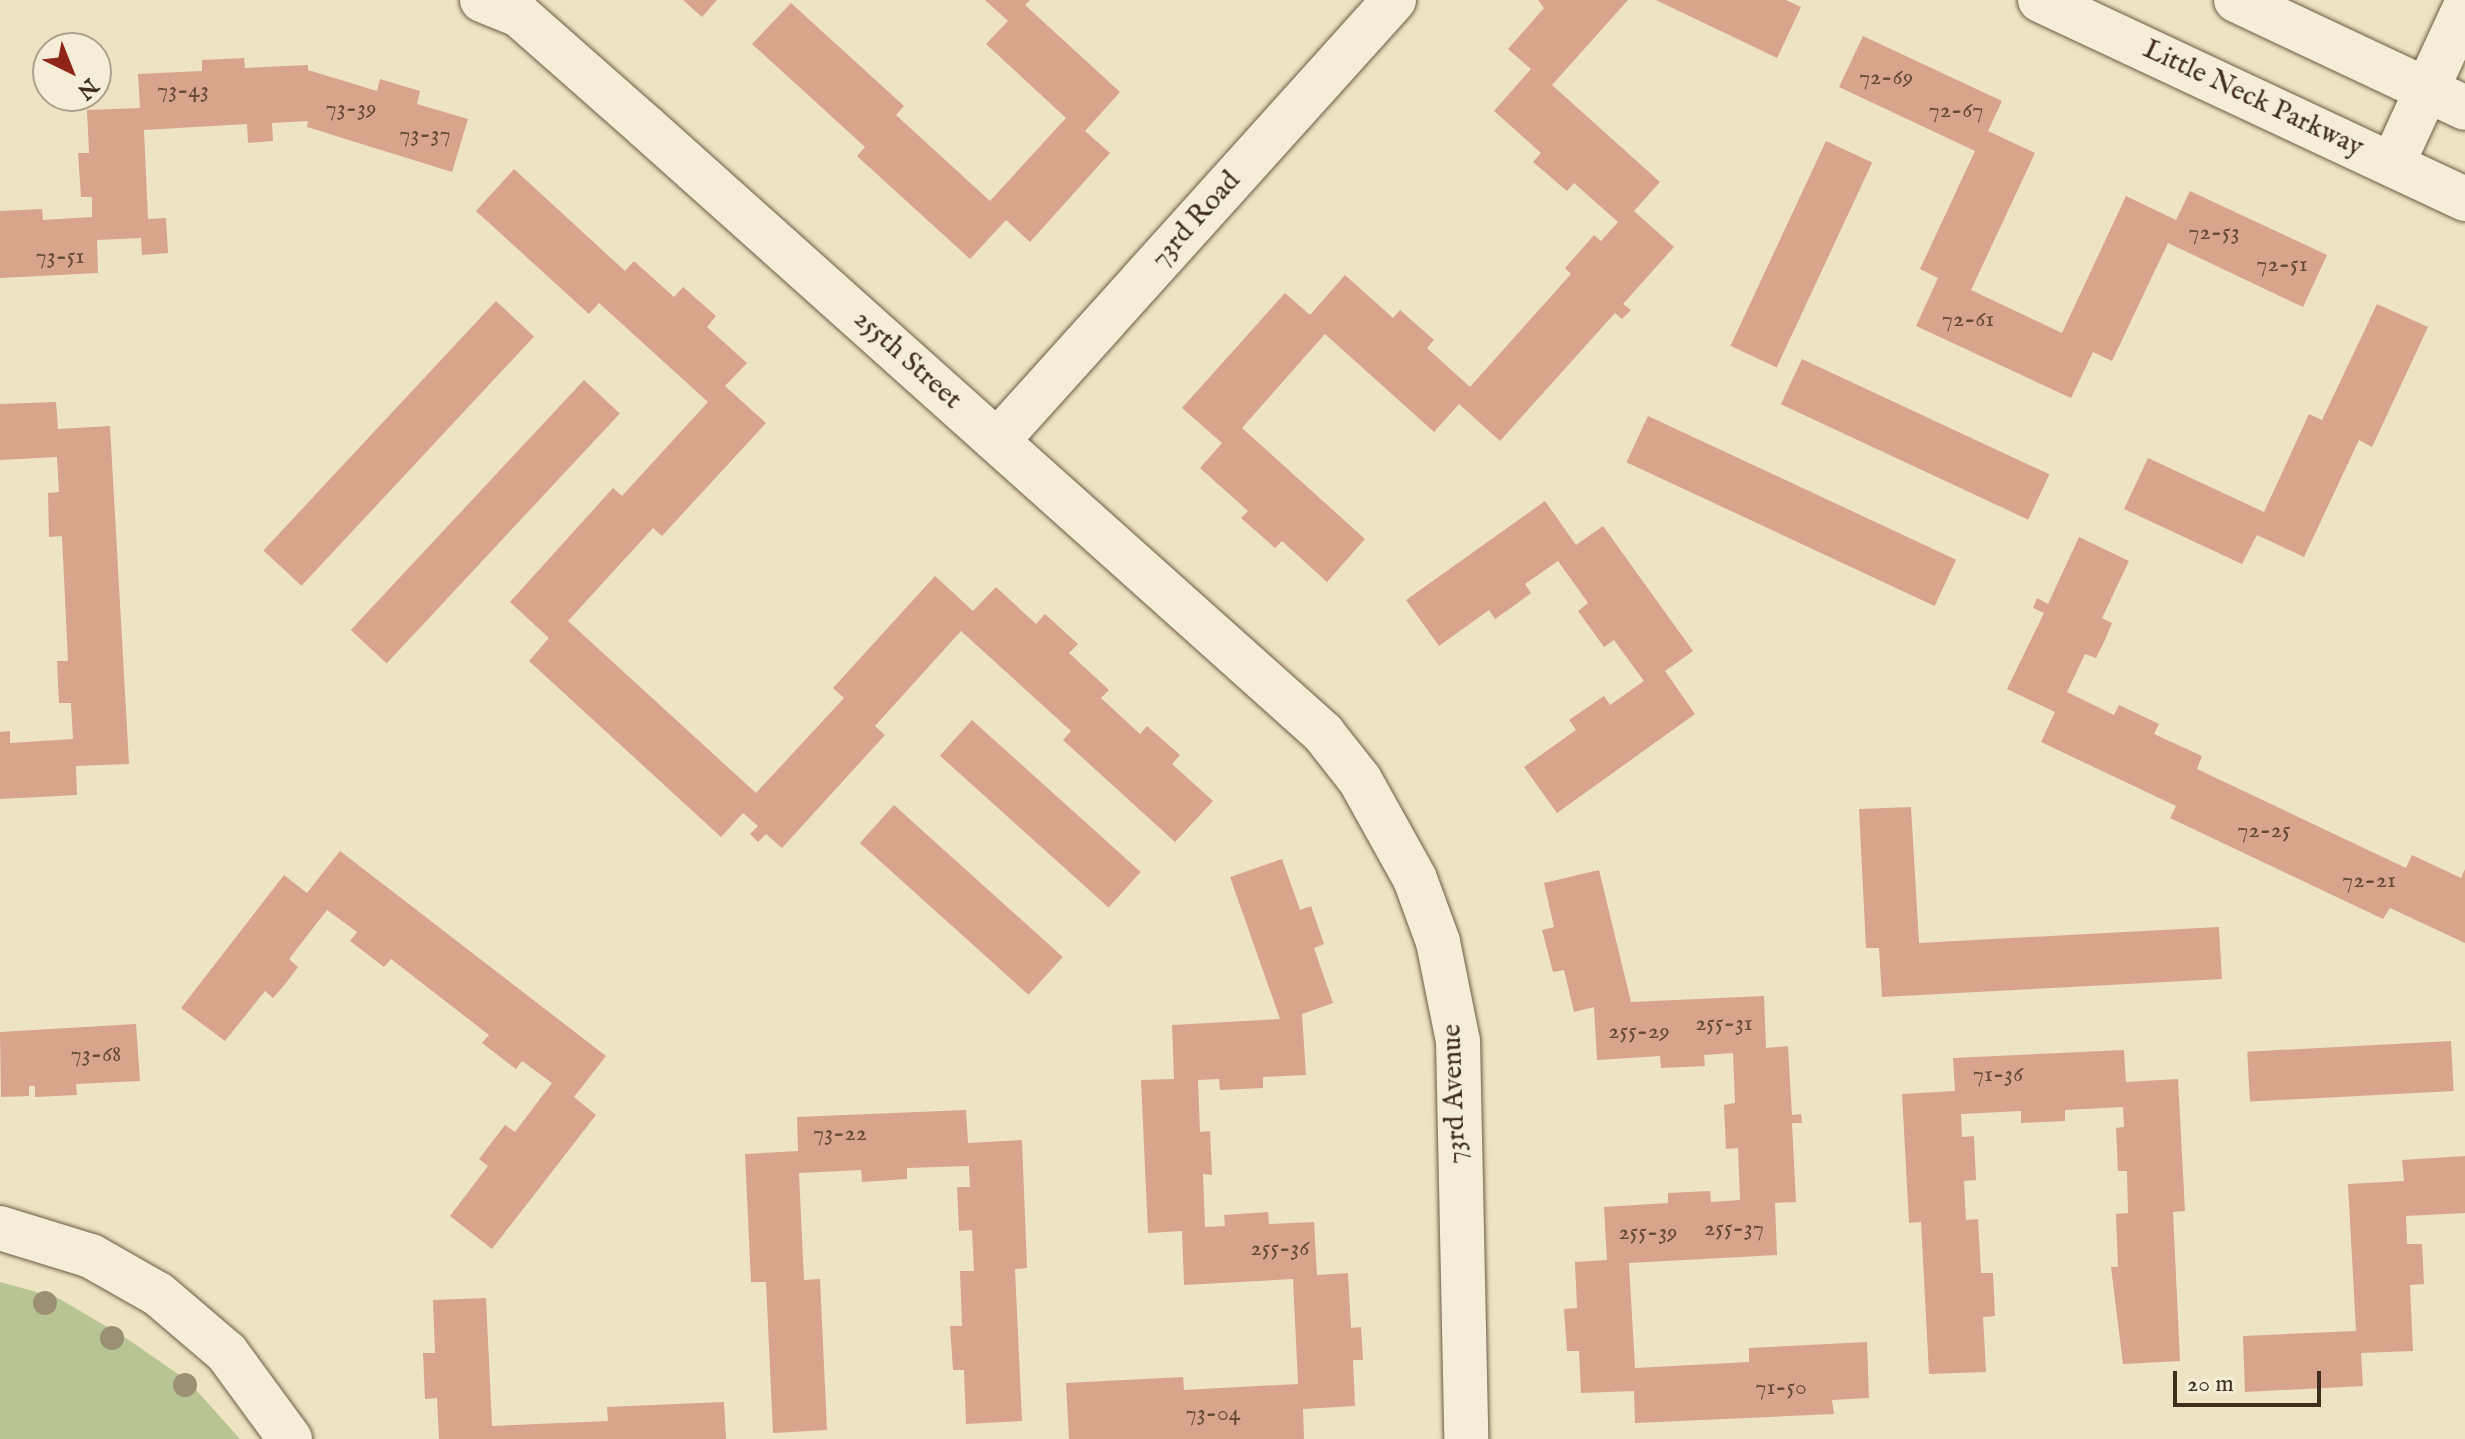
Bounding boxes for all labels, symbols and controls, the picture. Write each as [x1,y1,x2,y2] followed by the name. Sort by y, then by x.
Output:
[32,32,112,112] north arrow
[2137,33,2369,165] street label: Little Neck Parkway
[1859,64,1913,92] house number: 72-69
[70,71,104,105] text: N
[157,77,209,105] house number: 73-43
[326,95,376,123] house number: 73-39
[1929,97,1983,125] house number: 72-67
[399,121,451,149] house number: 73-37
[1144,165,1248,275] street label: 73rd Road
[2188,219,2240,247] house number: 72-53
[36,243,84,271] house number: 73-51
[2256,251,2308,279] house number: 72-51
[846,303,968,417] street label: 255th Street
[1942,306,1994,334] house number: 72-61
[2237,817,2291,845] house number: 72-25
[2342,867,2396,895] house number: 72-21
[1695,1010,1753,1038] house number: 255-31
[1608,1018,1670,1046] house number: 255-29
[1436,1023,1474,1165] street label: 73rd Avenue
[71,1041,121,1069] house number: 73-68
[1973,1061,2023,1089] house number: 71-36
[813,1120,867,1148] house number: 73-22
[1704,1215,1764,1243] house number: 255-37
[1618,1219,1678,1247] house number: 255-39
[1251,1235,1309,1263] house number: 255-36
[2177,1355,2325,1405] scale bar
[2187,1369,2234,1400] text: 20 m
[1755,1374,1807,1402] house number: 71-50
[1186,1400,1240,1428] house number: 73-04

